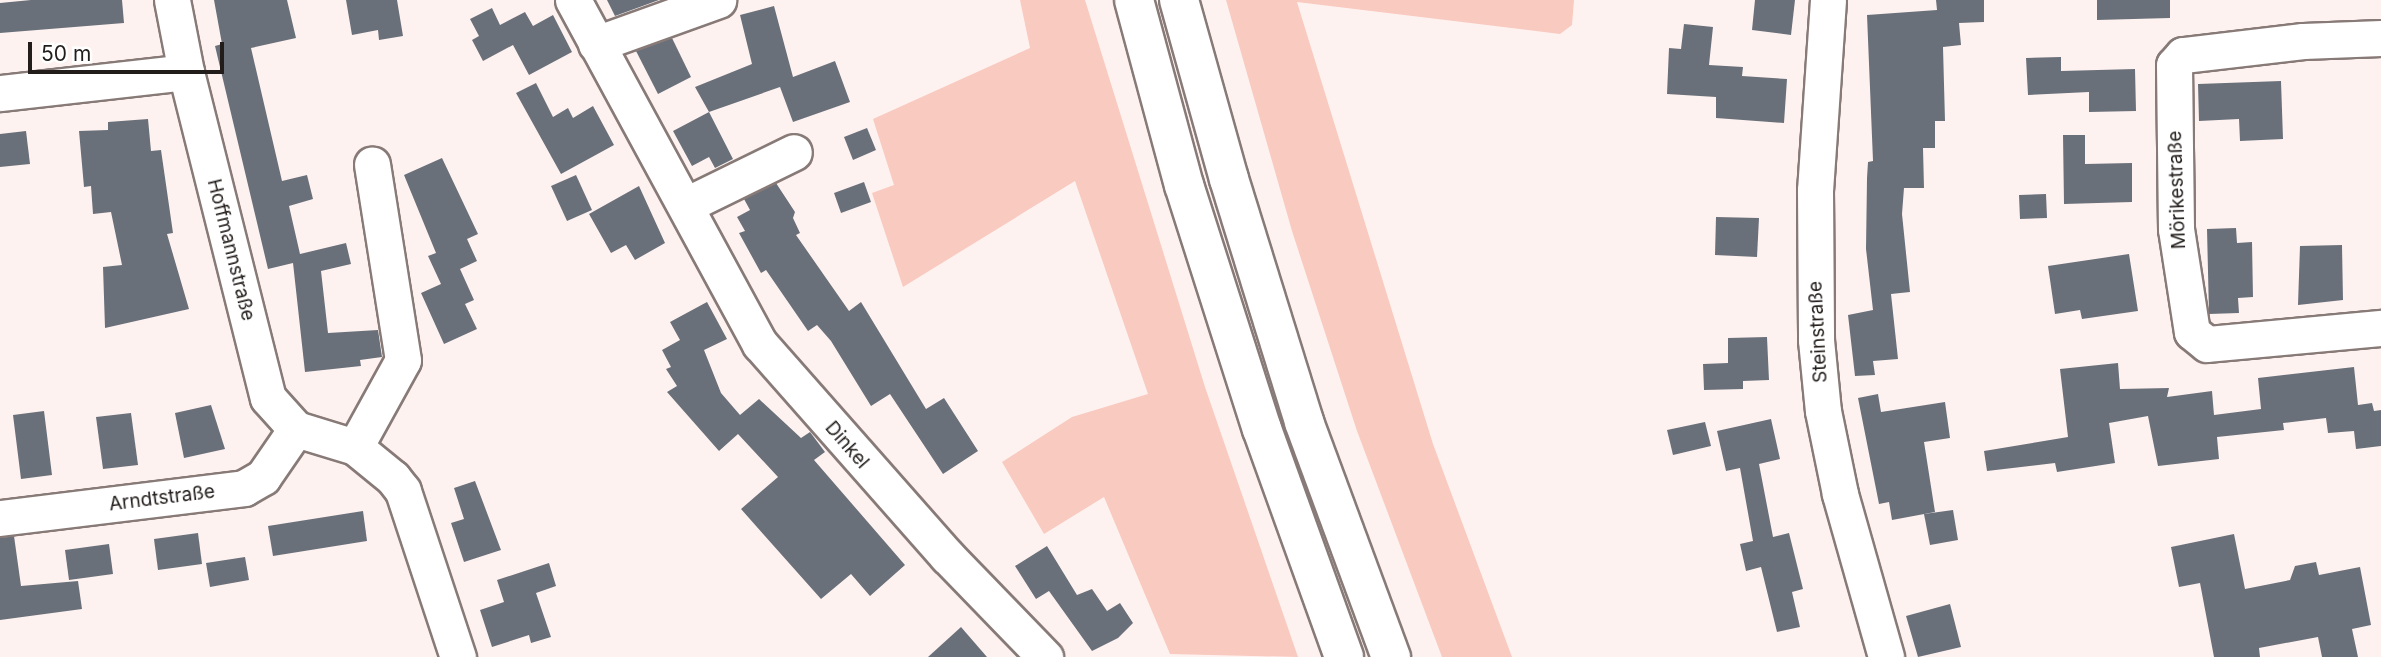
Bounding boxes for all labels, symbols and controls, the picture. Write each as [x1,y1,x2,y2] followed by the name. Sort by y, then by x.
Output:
[32,28,228,72] scale bar
[41,41,91,66] text: 50 m
[2164,130,2190,250] street label: Mörikestraße
[202,177,260,323] street label: Hoffmannstraße
[1804,280,1832,384] street label: Steinstraße
[820,417,874,473] street label: Dinkel
[108,480,216,516] street label: Arndtstraße

